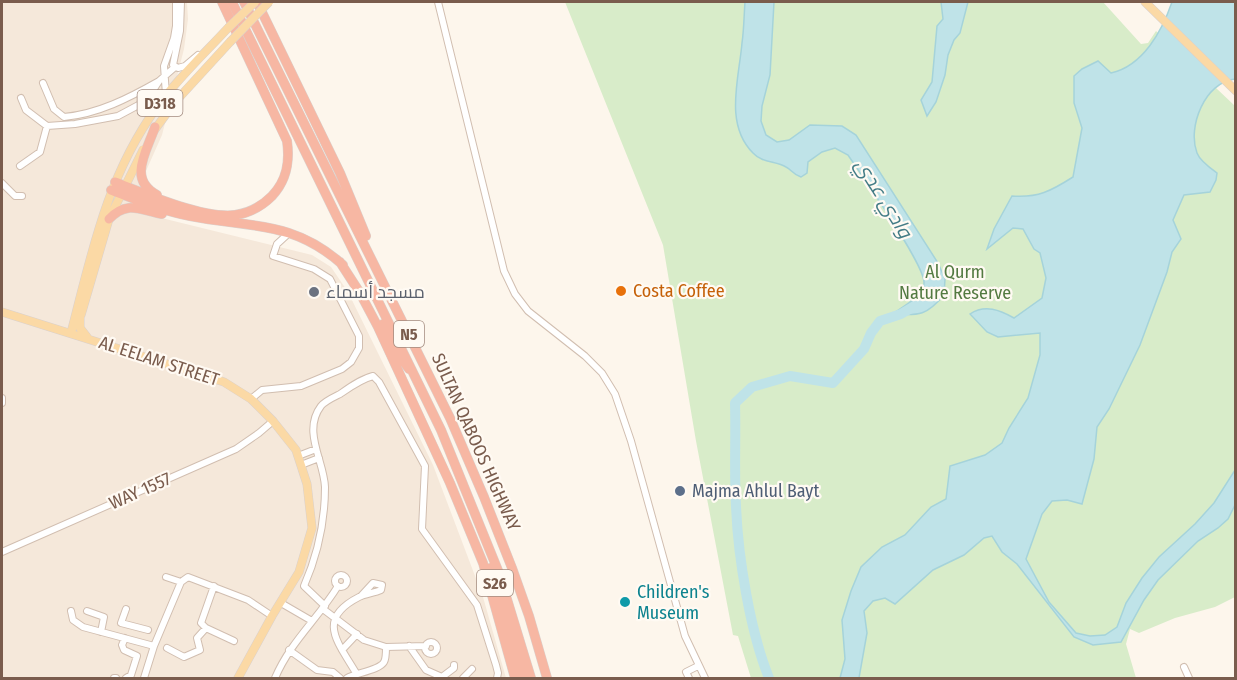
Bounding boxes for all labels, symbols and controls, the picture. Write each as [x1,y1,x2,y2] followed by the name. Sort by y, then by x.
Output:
[138,90,182,116] road number: D318
[847,154,918,245] water label: وادي عدي
[899,261,1011,304] park label: Al Qurm Nature Reserve
[633,280,725,302] place label: Costa Coffee
[326,281,425,303] place label: مسجد أسماء
[614,284,628,298] marker: Costa Coffee
[307,285,321,299] marker: مسجد أسماء
[394,321,424,347] road number: N5
[96,331,222,391] street label: AL EELAM STREET
[427,350,525,534] street label: SULTAN QABOOS HIGHWAY
[106,468,174,514] street label: WAY 1557
[692,480,819,502] place label: Majma Ahlul Bayt
[673,484,687,498] marker: Majma Ahlul Bayt
[477,570,513,596] road number: S26
[637,581,710,624] place label: Children's Museum
[618,595,632,609] marker: Children's Museum

